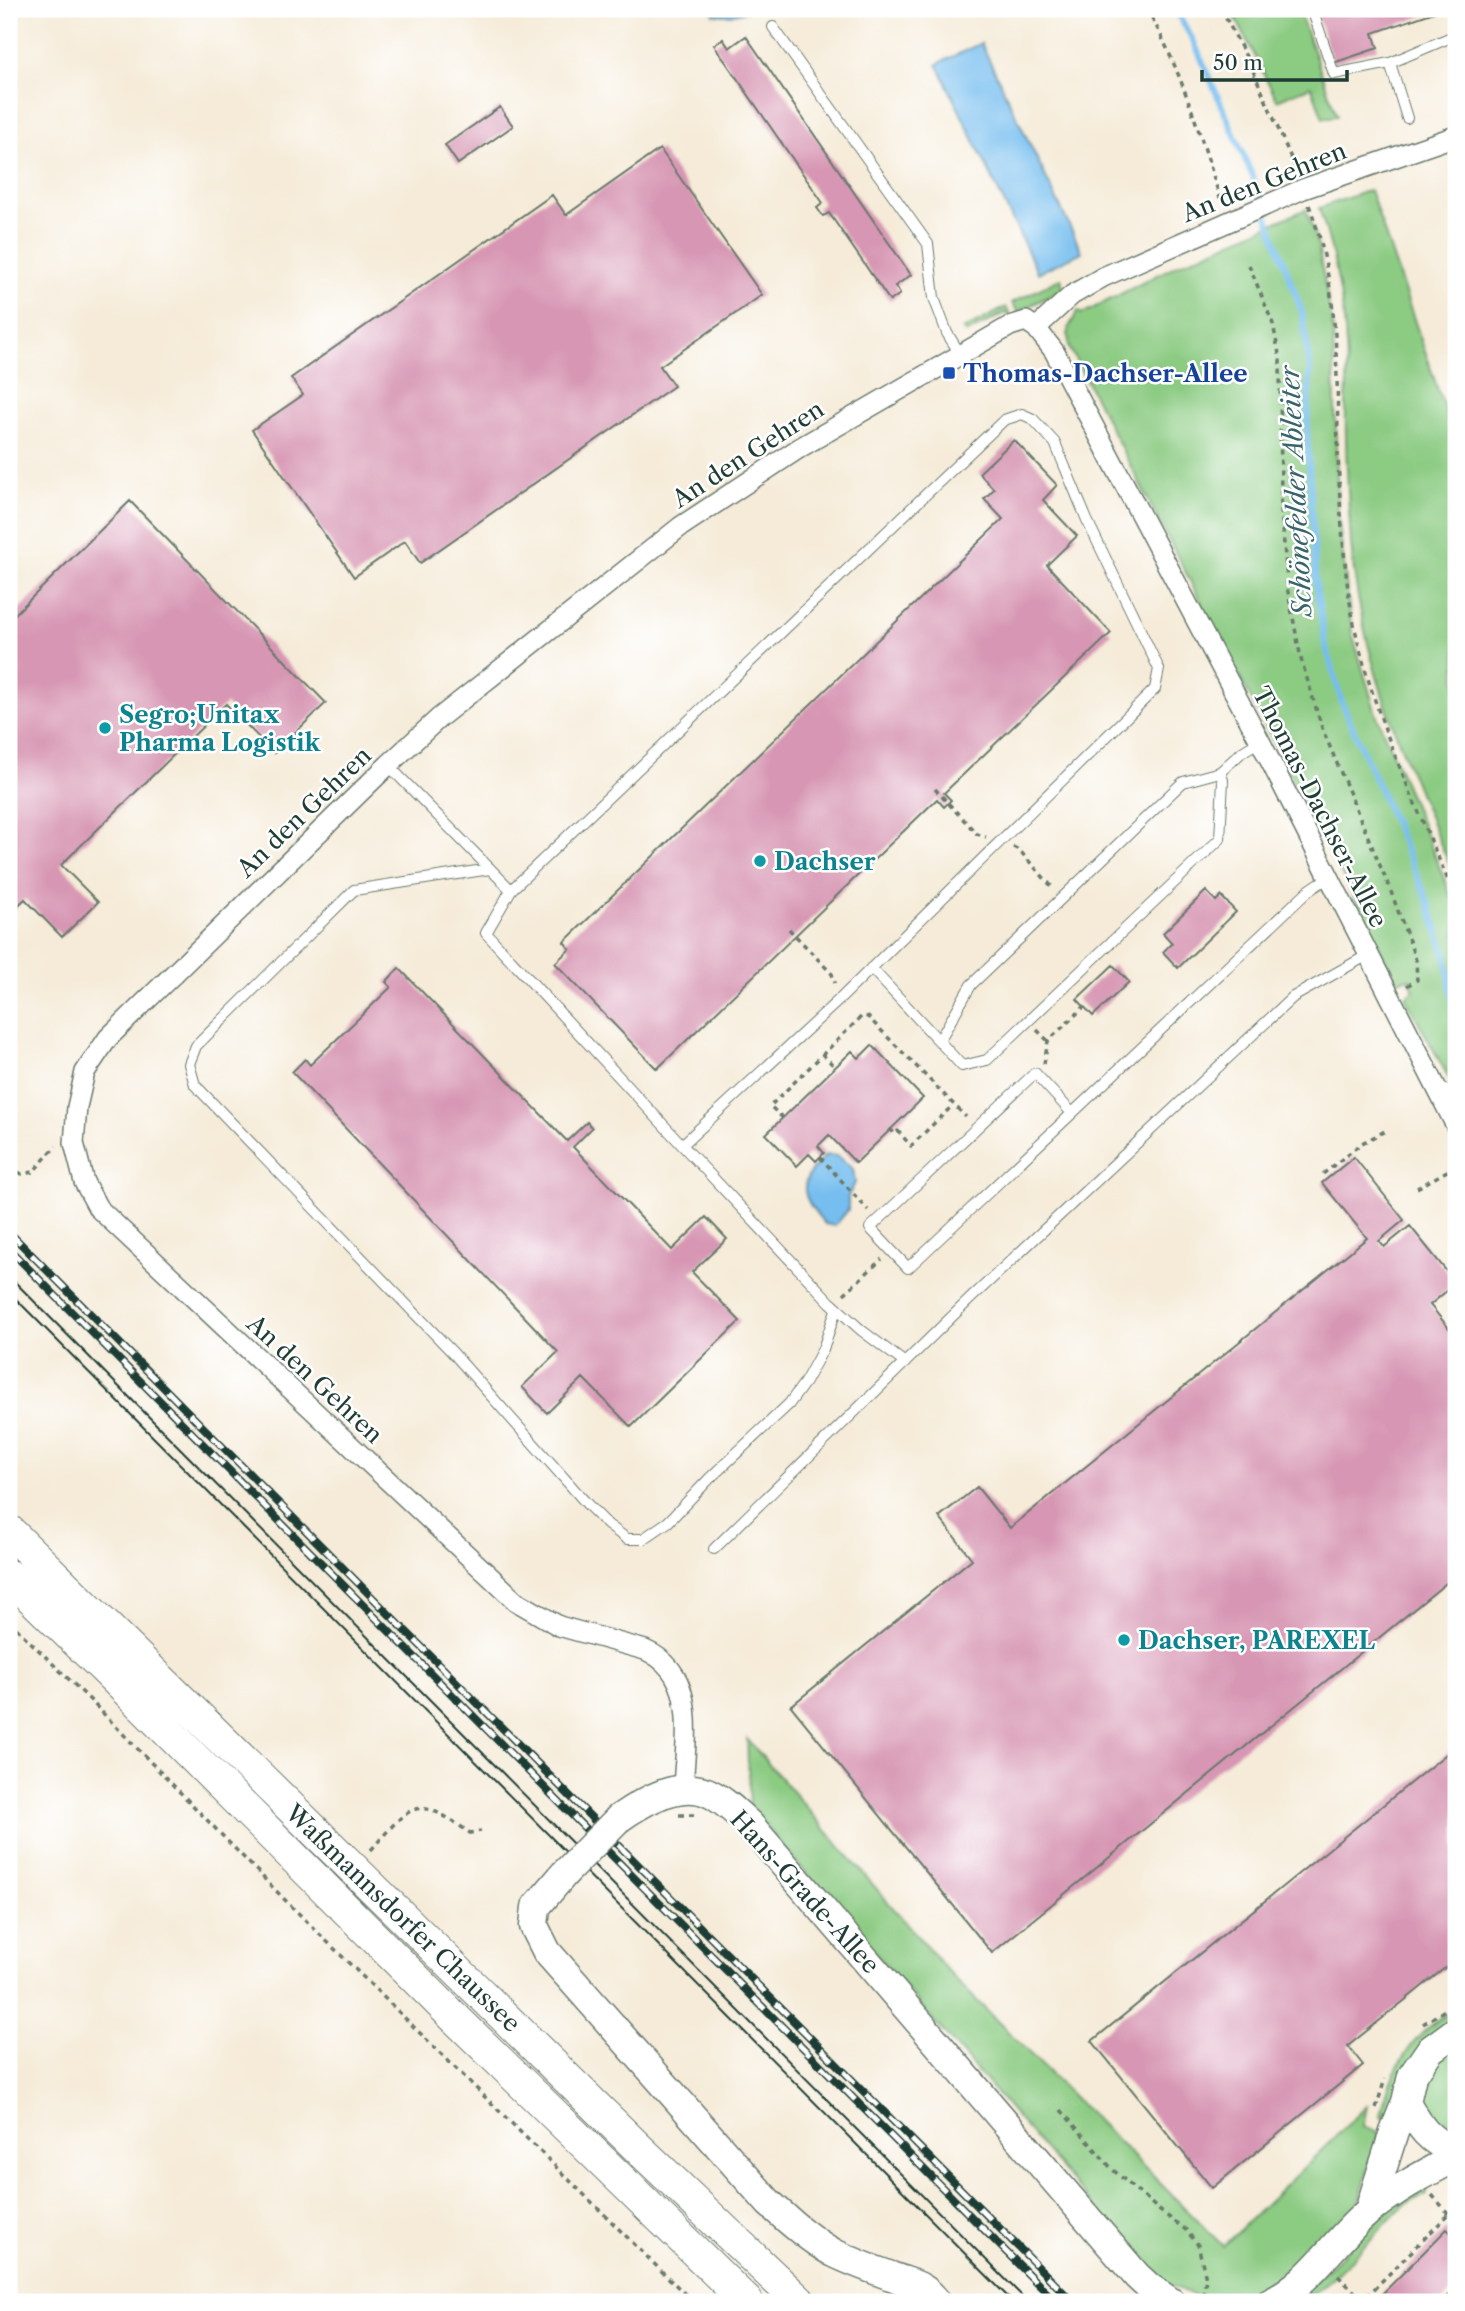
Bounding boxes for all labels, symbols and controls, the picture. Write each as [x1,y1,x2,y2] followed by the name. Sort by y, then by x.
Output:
[1202,38,1348,82] scale bar
[1213,50,1263,75] text: 50 m
[1177,136,1350,229] street label: An den Gehren
[963,359,1248,388] place label: Thomas-Dachser-Allee
[1273,363,1319,619] water label: Schönefelder Ableiter
[941,365,957,381] marker: Thomas-Dachser-Allee
[666,394,829,514] street label: An den Gehren
[1247,682,1393,932] street label: Thomas-Dachser-Allee
[119,700,322,757] place label: Segro;Unitax Pharma Logistik
[97,720,113,736] marker: Segro;Unitax Pharma Logistik
[230,741,377,884] street label: An den Gehren
[774,847,876,876] place label: Dachser
[752,853,768,869] marker: Dachser
[240,1308,389,1449] street label: An den Gehren
[1138,1626,1375,1655] place label: Dachser, PAREXEL
[1116,1632,1132,1648] marker: Dachser, PAREXEL
[279,1797,526,2038] street label: Waßmannsdorfer Chaussee
[724,1805,886,1979] street label: Hans-Grade-Allee

